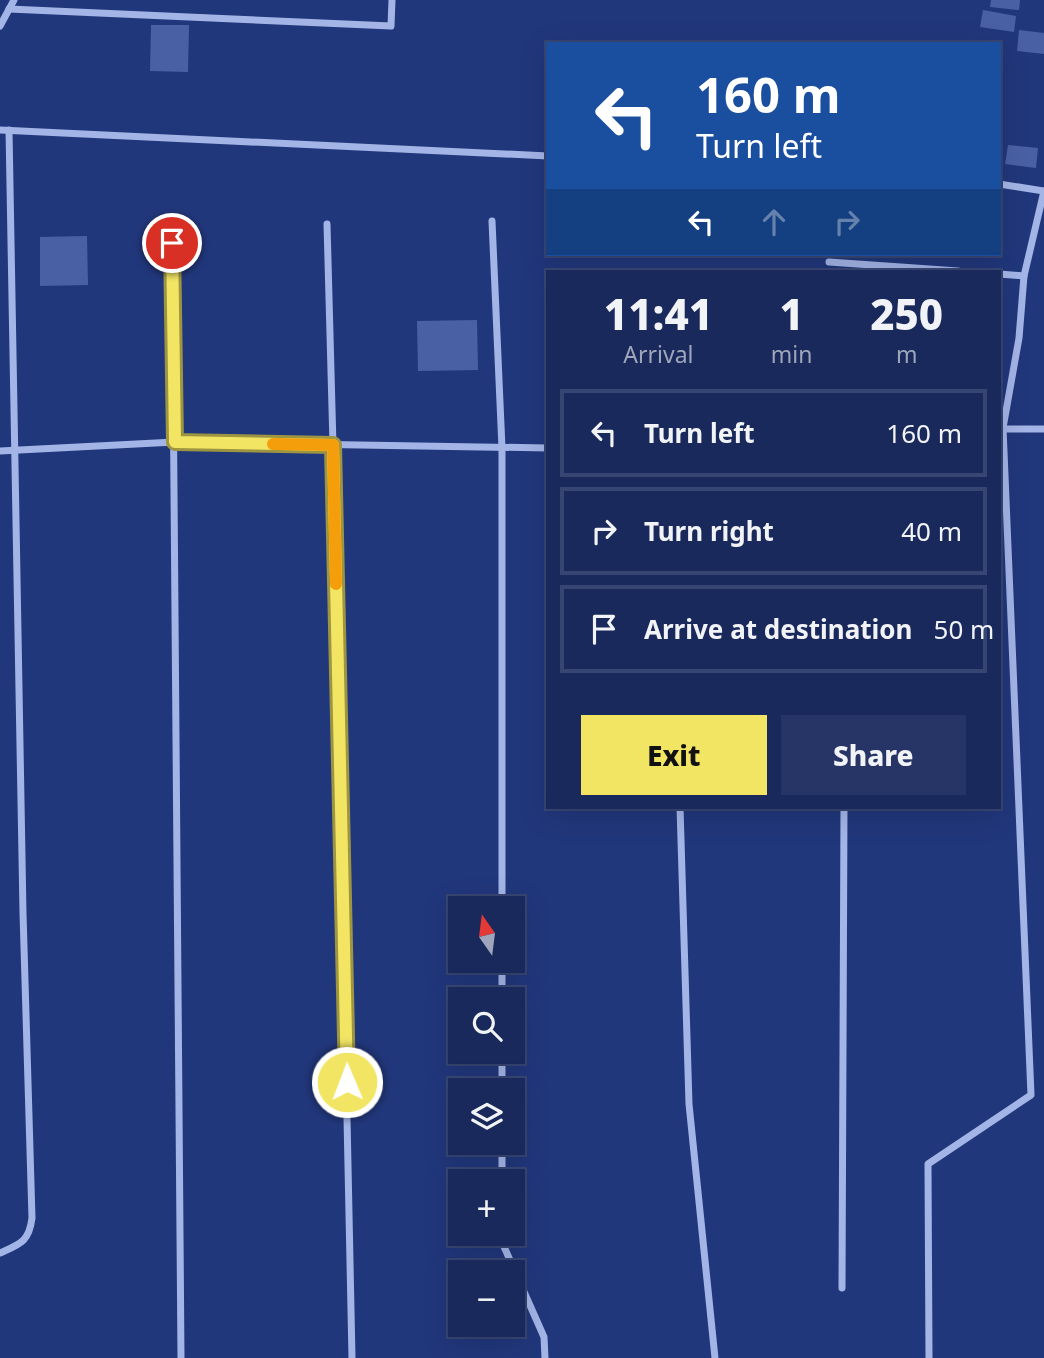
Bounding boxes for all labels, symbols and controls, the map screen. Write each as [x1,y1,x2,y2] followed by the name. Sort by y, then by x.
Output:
[696,61,841,127] text: 160 m
[581,70,672,161] icon: left
[696,124,822,167] text: Turn left
[682,203,720,241] icon: left
[755,203,793,241] icon: ahead
[828,203,866,241] icon: right
[142,213,202,273] pin
[153,224,191,262] icon: arrive
[604,285,713,342] text: 11:41
[779,285,804,342] text: 1
[870,285,943,342] text: 250
[623,338,693,370] text: Arrival
[771,338,812,370] text: min
[896,338,917,370] text: m
[585,414,623,452] icon: left
[644,415,755,451] text: Turn left
[886,415,962,451] text: 160 m
[585,512,623,550] icon: right
[644,513,774,549] text: Turn right
[901,513,962,549] text: 40 m
[585,610,623,648] icon: arrive
[644,611,913,647] text: Arrive at destination
[934,611,994,647] text: 50 m
[581,715,767,795] button: Exit
[781,715,966,795] button: Share
[448,896,525,973] north arrow
[448,896,525,1337] map controls
[448,987,525,1064] button: search
[310,1045,384,1119] position arrow
[448,1078,525,1155] button: layers
[448,1169,525,1246] button: +
[448,1260,525,1337] button: −

